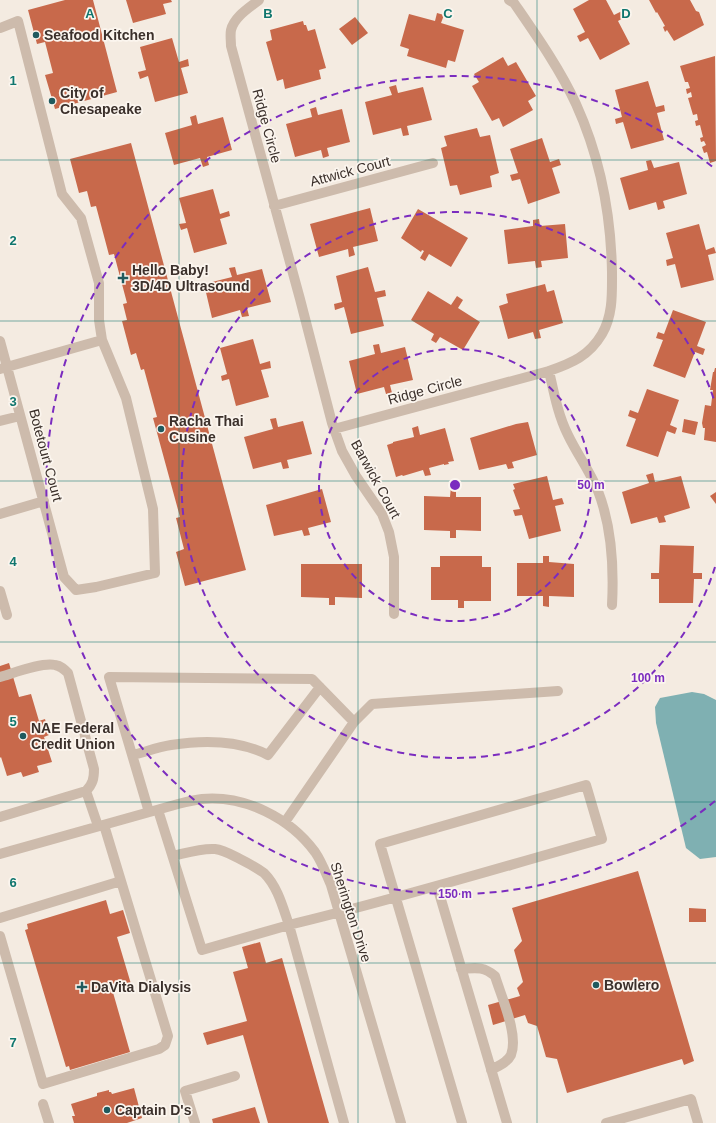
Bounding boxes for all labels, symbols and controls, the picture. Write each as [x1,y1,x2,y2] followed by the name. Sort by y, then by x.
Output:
[85,6,95,21] text: A
[263,6,273,21] text: B
[443,6,453,21] text: C
[621,6,631,21] text: D
[44,27,154,43] place label: Seafood Kitchen
[31,30,41,40] marker: Seafood Kitchen
[9,73,17,88] text: 1
[60,85,142,117] place label: City of Chesapeake
[249,87,285,165] street label: Ridge Circle
[47,96,57,106] marker: City of Chesapeake
[308,153,392,189] street label: Attwick Court
[9,233,17,248] text: 2
[132,262,249,294] place label: Hello Baby! 3D/4D Ultrasound
[117,272,129,284] marker: Hello Baby! 3D/4D Ultrasound
[386,372,464,408] street label: Ridge Circle
[9,394,17,409] text: 3
[26,407,66,503] street label: Botetourt Court
[169,413,244,445] place label: Racha Thai Cusine
[156,424,166,434] marker: Racha Thai Cusine
[348,437,404,521] street label: Barwick Court
[448,478,462,492] centre of rings
[577,478,605,492] text: 50 m
[9,554,17,569] text: 4
[631,671,665,685] text: 100 m
[9,714,17,729] text: 5
[31,720,115,752] place label: NAE Federal Credit Union
[18,731,28,741] marker: NAE Federal Credit Union
[327,860,375,964] street label: Sherington Drive
[9,875,17,890] text: 6
[438,887,472,901] text: 150 m
[604,977,659,993] place label: Bowlero
[91,979,191,995] place label: DaVita Dialysis
[591,980,601,990] marker: Bowlero
[76,981,88,993] marker: DaVita Dialysis
[9,1035,17,1050] text: 7
[115,1102,192,1118] place label: Captain D's
[102,1105,112,1115] marker: Captain D's

